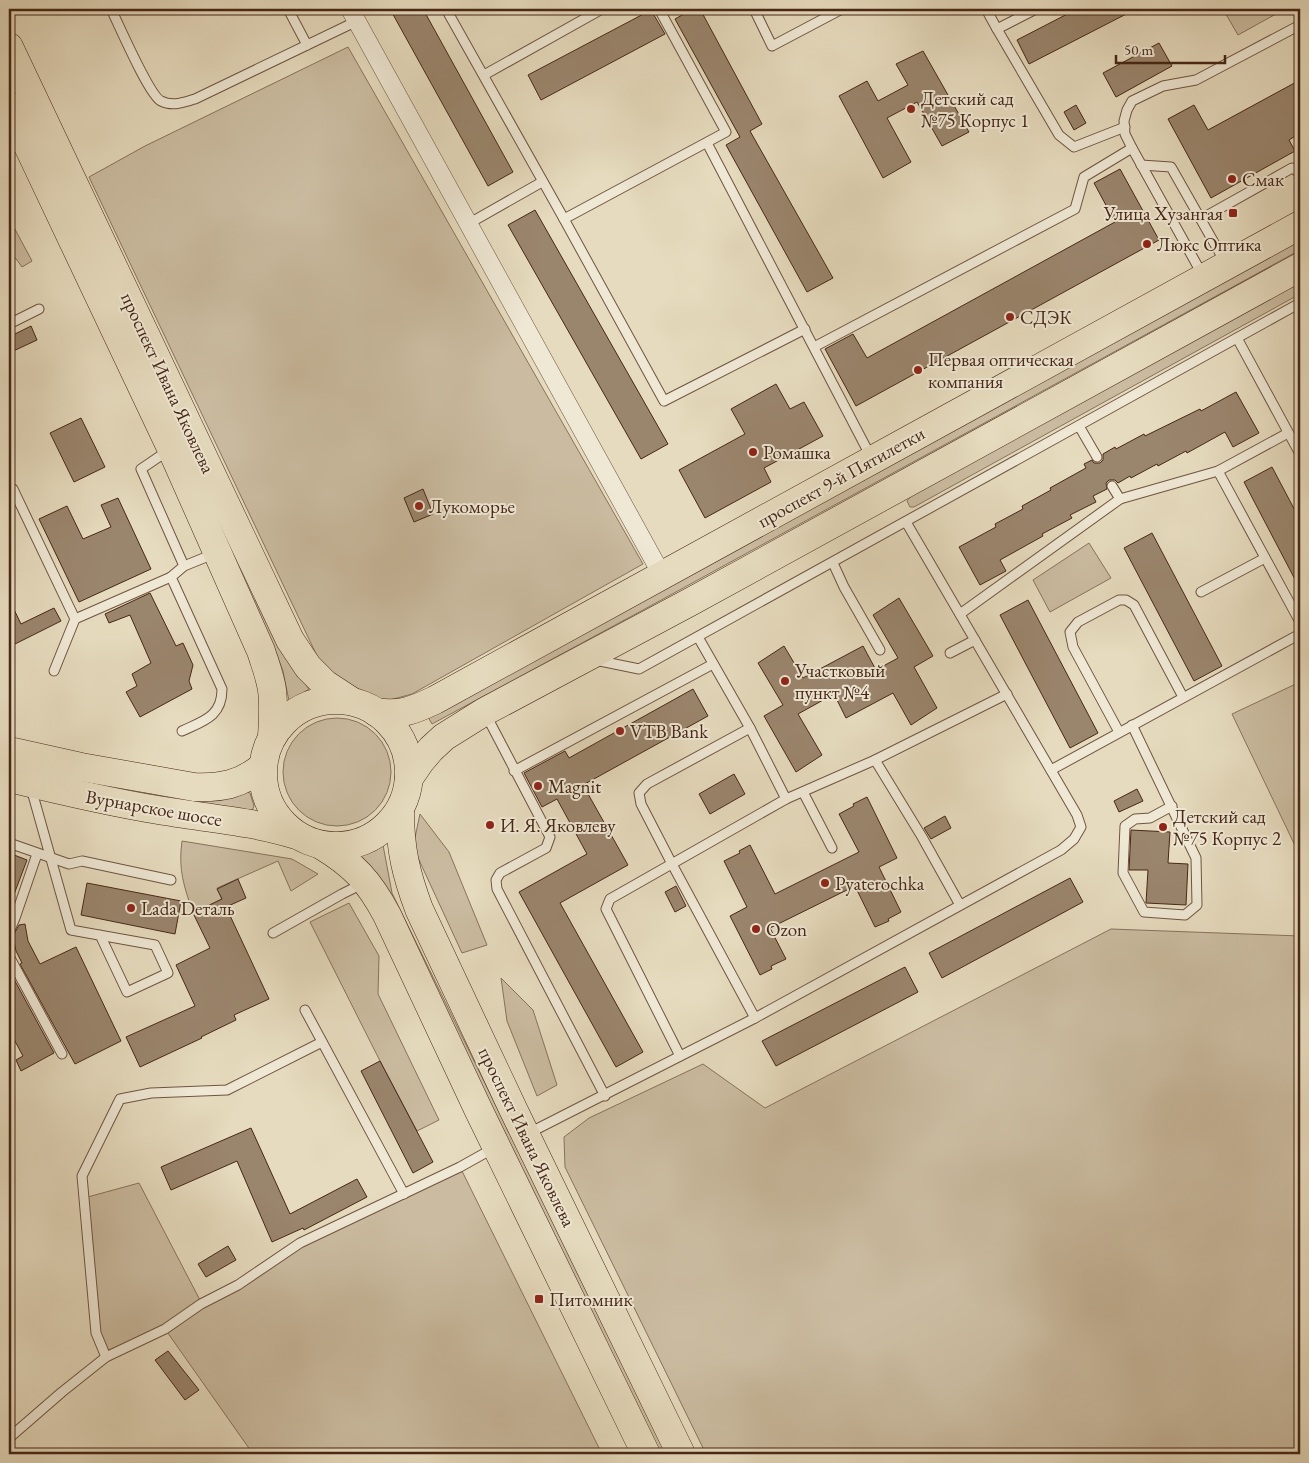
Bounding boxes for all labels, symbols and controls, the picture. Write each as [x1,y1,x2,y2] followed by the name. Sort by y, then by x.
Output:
[1116,32,1225,64] scale bar
[1124,40,1153,59] text: 50 m
[921,86,1029,133] place label: Детский сад №75 Корпус 1
[905,103,917,115] marker: Детский сад №75 Корпус 1
[1242,167,1284,192] place label: Смак
[1226,173,1238,185] marker: Смак
[1103,201,1224,226] place label: Улица Хузангая
[1227,207,1239,219] marker: Улица Хузангая
[1157,232,1262,257] place label: Люкс Оптика
[1141,238,1153,250] marker: Люкс Оптика
[115,288,221,478] street label: проспект Ивана Яковлева
[1020,305,1072,330] place label: СДЭК
[1004,311,1016,323] marker: СДЭК
[928,347,1074,394] place label: Первая оптическая компания
[912,364,924,376] marker: Первая оптическая компания
[753,421,929,533] street label: проспект 9-й Пятилетки
[763,440,831,465] place label: Ромашка
[747,446,759,458] marker: Ромашка
[429,494,515,519] place label: Лукоморье
[413,500,425,512] marker: Лукоморье
[794,658,885,705] place label: Участковый пункт №4
[779,675,791,687] marker: Участковый пункт №4
[630,719,709,744] place label: VTB Bank
[614,725,626,737] marker: VTB Bank
[548,774,601,799] place label: Magnit
[532,780,544,792] marker: Magnit
[84,784,224,832] street label: Вурнарское шоссе
[1173,804,1281,851] place label: Детский сад №75 Корпус 2
[500,813,616,838] place label: И. Я. Яковлеву
[484,819,496,831] marker: И. Я. Яковлеву
[1157,821,1169,833] marker: Детский сад №75 Корпус 2
[835,871,925,896] place label: Pyaterochka
[819,877,831,889] marker: Pyaterochka
[141,896,235,921] place label: Lada Dеталь
[125,902,137,914] marker: Lada Dеталь
[766,917,807,942] place label: Ozon
[750,923,762,935] marker: Ozon
[473,1043,582,1231] street label: проспект Ивана Яковлева
[549,1287,633,1312] place label: Питомник
[533,1293,545,1305] marker: Питомник

